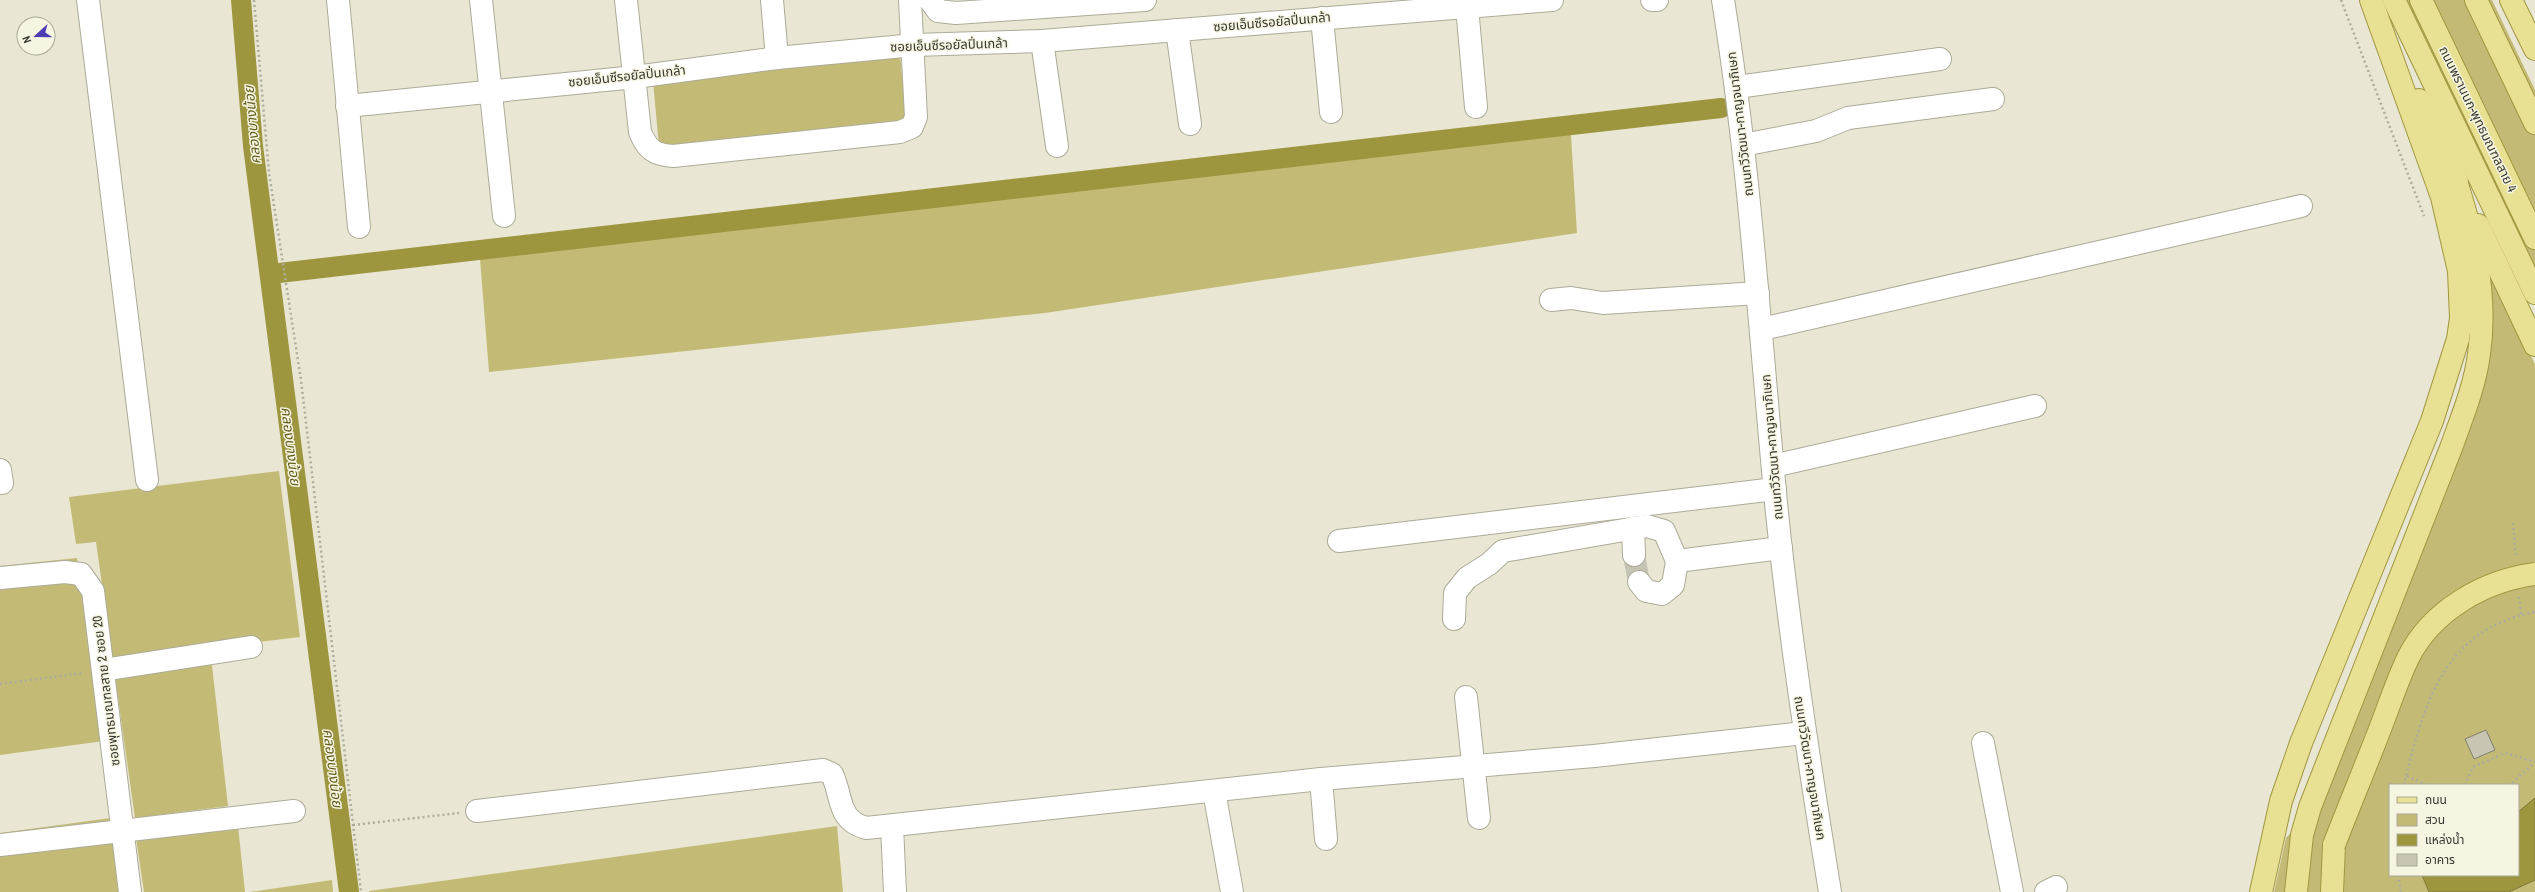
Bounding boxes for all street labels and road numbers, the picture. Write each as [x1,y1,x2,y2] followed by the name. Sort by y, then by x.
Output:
[1213,8,1331,36] street label: ซอยเอ็นซีรอยัลปิ่นเกล้า
[890,34,1008,56] street label: ซอยเอ็นซีรอยัลปิ่นเกล้า
[2435,43,2521,195] street label: ถนนพรานนก-พุทธมณฑลสาย 4
[1723,51,1757,197] street label: ถนนทวีวัฒนา-กาญจนาภิเษก
[567,61,687,91] street label: ซอยเอ็นซีรอยัลปิ่นเกล้า
[1757,374,1787,520] street label: ถนนทวีวัฒนา-กาญจนาภิเษก
[88,615,124,767] street label: ซอยพุทธมณฑลสาย 2 ซอย 20
[1790,695,1830,841] street label: ถนนทวีวัฒนา-กาญจนาภิเษก

